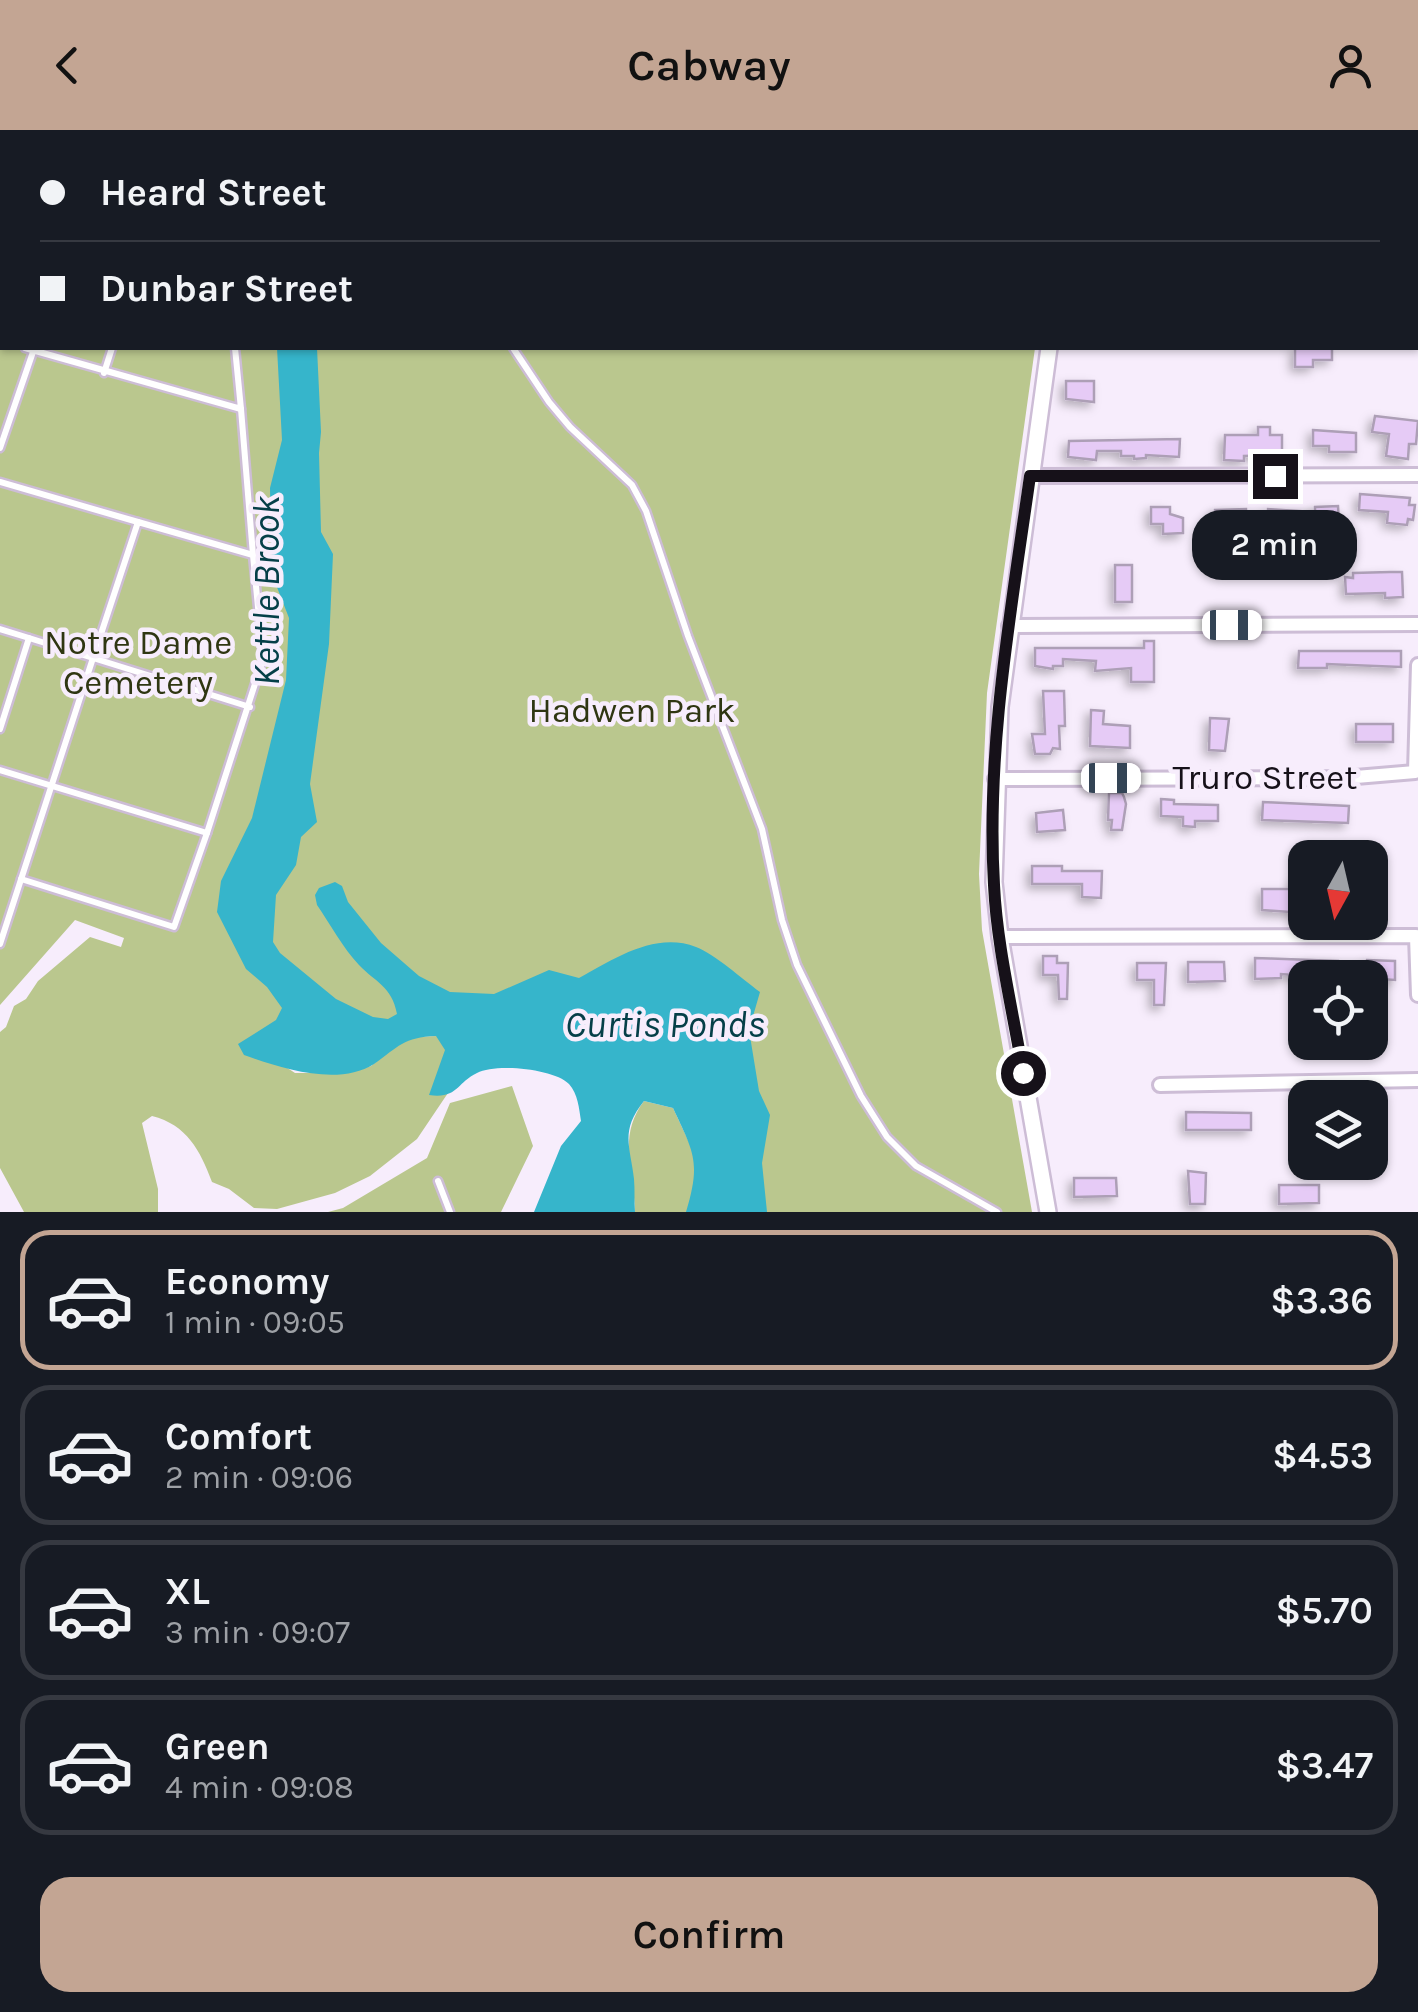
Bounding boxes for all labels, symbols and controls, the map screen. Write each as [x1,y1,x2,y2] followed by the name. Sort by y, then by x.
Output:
[40,38,95,93] icon: back
[1323,38,1378,93] icon: person
[627,39,791,91] text: Cabway
[100,170,326,215] text: Heard Street
[100,266,353,311] text: Dunbar Street
[1253,454,1298,499] route end
[244,495,289,686] water label: Kettle Brook
[1192,511,1358,581] callout: 2 min
[1231,526,1318,563] text: 2 min
[1202,610,1262,640] car
[44,622,232,703] park label: Notre Dame Cemetery
[528,690,736,731] park label: Hadwen Park
[1173,757,1357,798] street label: Truro Street
[1081,763,1141,793] car
[1288,840,1388,940] north arrow
[1288,840,1388,1180] map controls
[1288,960,1388,1060] button: locate
[565,1002,765,1047] water label: Curtis Ponds
[1001,1051,1046,1096] route start
[1288,1080,1388,1180] button: layers
[45,1255,135,1345] icon: car
[165,1259,329,1304] text: Economy
[1270,1278,1373,1323] text: $3.36
[165,1304,345,1341] text: 1 min · 09:05
[45,1410,135,1500] icon: car
[165,1414,312,1459] text: Comfort
[1272,1433,1373,1478] text: $4.53
[165,1459,353,1496] text: 2 min · 09:06
[45,1565,135,1655] icon: car
[165,1569,210,1614] text: XL
[1275,1588,1373,1633] text: $5.70
[165,1614,350,1651] text: 3 min · 09:07
[45,1720,135,1810] icon: car
[165,1724,270,1769] text: Green
[1275,1743,1373,1788] text: $3.47
[165,1769,354,1806] text: 4 min · 09:08
[40,1877,1378,1992] button: Confirm

